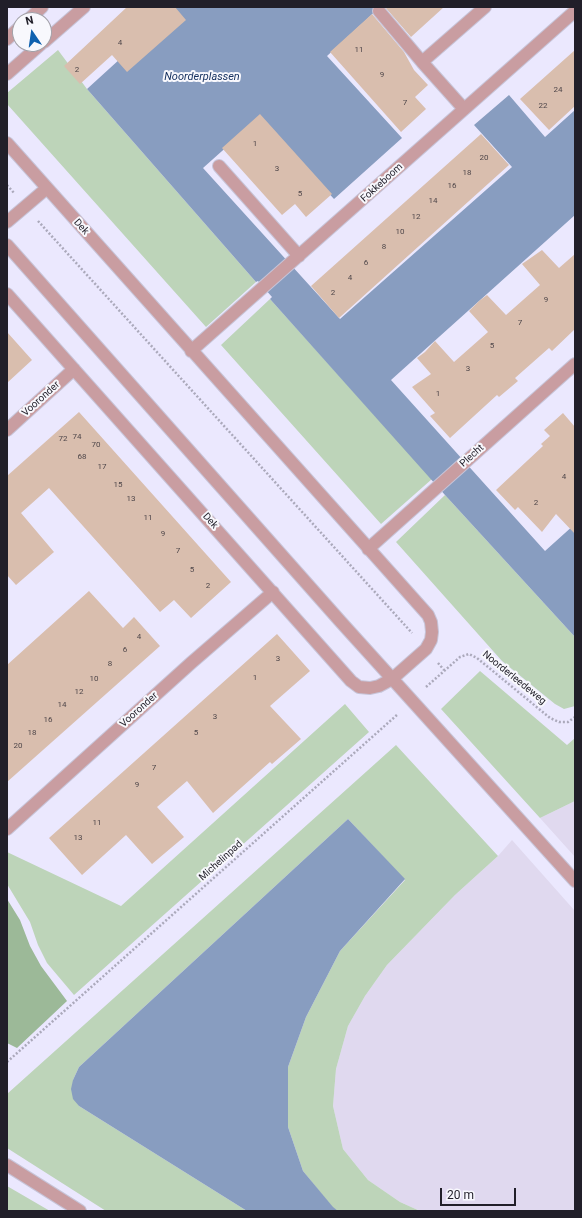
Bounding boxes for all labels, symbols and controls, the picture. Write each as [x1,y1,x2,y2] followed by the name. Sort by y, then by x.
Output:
[12,12,52,52] north arrow
[24,14,35,28] text: N
[118,38,122,48] house number: 4
[355,45,363,55] house number: 11
[75,65,79,75] house number: 2
[164,70,240,84] water label: Noorderplassen
[380,70,384,80] house number: 9
[554,85,562,95] house number: 24
[403,98,407,108] house number: 7
[539,101,547,111] house number: 22
[253,139,257,149] house number: 1
[480,153,488,163] house number: 20
[359,161,405,205] street label: Fokkeboom
[275,164,279,174] house number: 3
[463,168,471,178] house number: 18
[448,181,456,191] house number: 16
[298,189,302,199] house number: 5
[429,196,437,206] house number: 14
[412,212,420,222] house number: 12
[71,217,91,237] street label: Dek
[396,227,404,237] house number: 10
[382,242,386,252] house number: 8
[364,258,368,268] house number: 6
[348,273,352,283] house number: 4
[331,288,335,298] house number: 2
[544,295,548,305] house number: 9
[518,318,522,328] house number: 7
[490,341,494,351] house number: 5
[466,364,470,374] house number: 3
[20,379,62,419] street label: Vooronder
[436,389,440,399] house number: 1
[73,432,81,442] house number: 74
[59,434,67,444] house number: 72
[92,440,100,450] house number: 70
[458,442,486,470] street label: Plecht
[78,452,86,462] house number: 68
[98,462,106,472] house number: 17
[562,472,566,482] house number: 4
[114,480,122,490] house number: 15
[127,494,135,504] house number: 13
[534,498,538,508] house number: 2
[200,511,220,531] street label: Dek
[144,513,152,523] house number: 11
[161,529,165,539] house number: 9
[176,546,180,556] house number: 7
[190,565,194,575] house number: 5
[206,581,210,591] house number: 2
[137,632,141,642] house number: 4
[123,645,127,655] house number: 6
[480,649,548,707] street label: Noorderleedeweg
[276,654,280,664] house number: 3
[108,659,112,669] house number: 8
[253,673,257,683] house number: 1
[90,674,98,684] house number: 10
[75,687,83,697] house number: 12
[118,690,160,730] street label: Vooronder
[58,700,66,710] house number: 14
[213,712,217,722] house number: 3
[44,715,52,725] house number: 16
[28,728,36,738] house number: 18
[194,728,198,738] house number: 5
[14,741,22,751] house number: 20
[152,763,156,773] house number: 7
[135,780,139,790] house number: 9
[93,818,101,828] house number: 11
[74,833,82,843] house number: 13
[197,838,245,884] street label: Michelinpad
[442,1180,518,1206] scale bar
[447,1188,474,1202] text: 20 m

